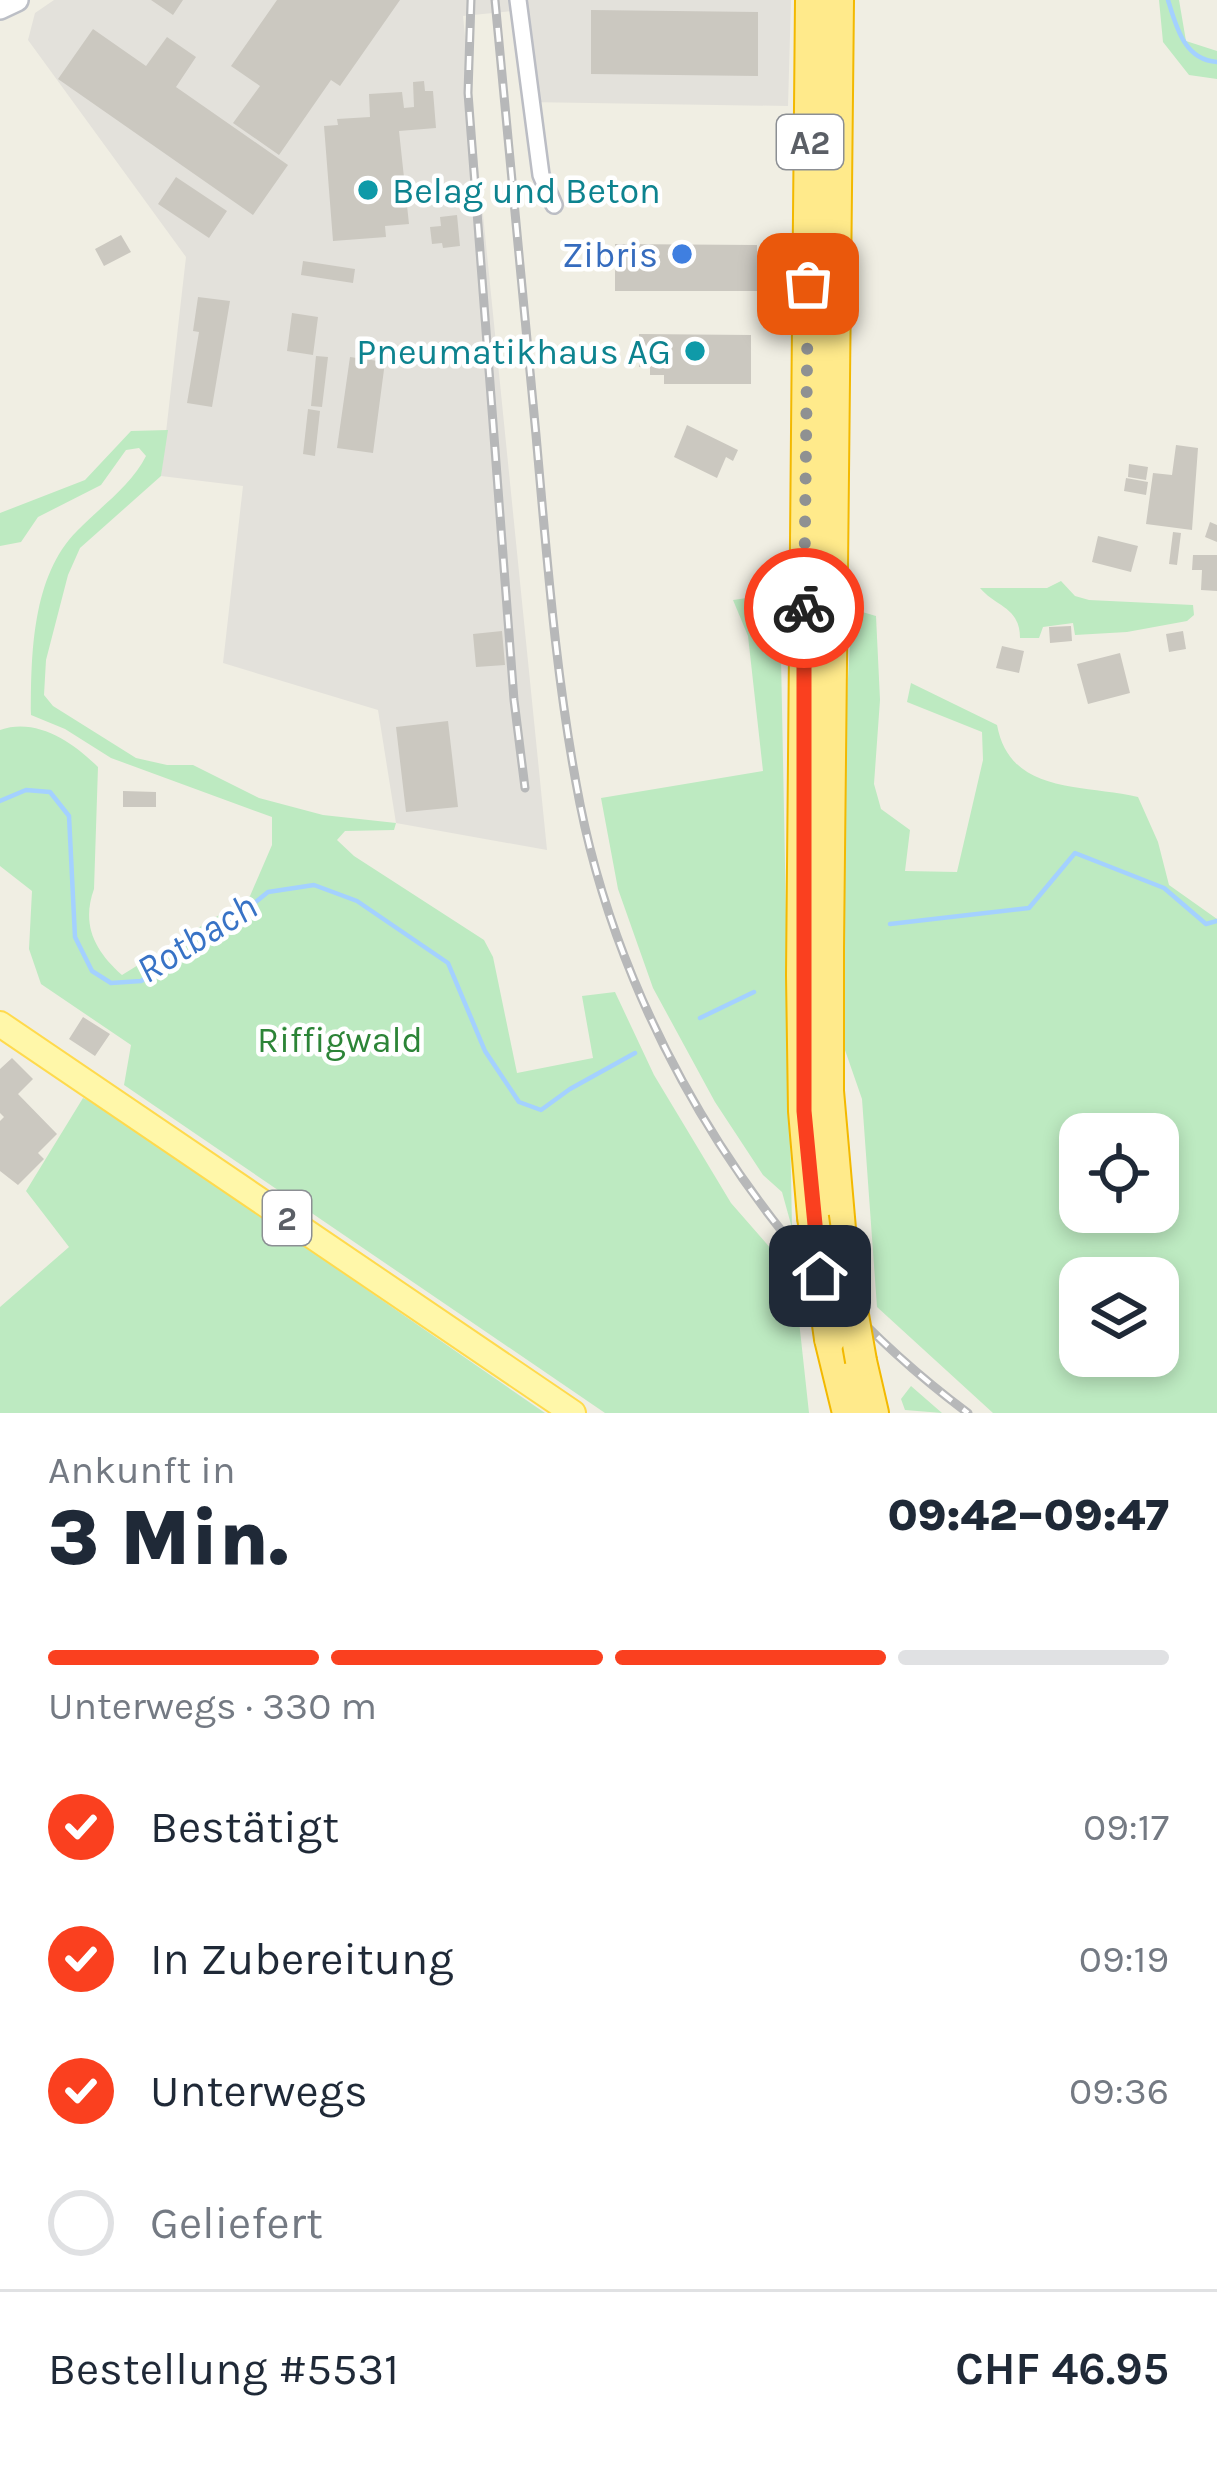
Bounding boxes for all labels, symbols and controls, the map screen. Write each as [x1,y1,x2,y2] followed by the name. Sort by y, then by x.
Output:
[777,115,843,169] road number: A2
[392,170,661,212] place label: Belag und Beton
[355,177,381,203] marker: Belag und Beton
[757,233,859,335] pin
[562,234,658,276] place label: Zibris
[669,241,695,267] marker: Zibris
[775,251,841,317] icon: bag
[356,331,671,373] place label: Pneumatikhaus AG
[682,338,708,364] marker: Pneumatikhaus AG
[744,548,864,668] courier
[771,575,837,641] icon: bike
[128,883,265,993] water label: Rotbach
[257,1019,423,1061] park label: Riffigwald
[1059,1113,1179,1377] map controls
[1059,1113,1179,1233] button: locate
[263,1191,311,1245] road number: 2
[769,1225,871,1327] pin
[787,1243,853,1309] icon: home
[1059,1257,1179,1377] button: layers
[48,1447,236,1493] text: Ankunft in
[887,1489,1169,1541] text: 09:42–09:47
[48,1492,289,1584] text: 3 Min.
[48,1683,377,1729] text: Unterwegs · 330 m
[48,1794,114,1860] icon: check
[150,1801,339,1853] text: Bestätigt
[1083,1804,1169,1850] text: 09:17
[48,1926,114,1992] icon: check
[150,1933,454,1985] text: In Zubereitung
[1079,1936,1169,1982] text: 09:19
[48,2058,114,2124] icon: check
[150,2065,368,2117] text: Unterwegs
[1069,2068,1169,2114] text: 09:36
[150,2197,323,2249] text: Geliefert
[48,2343,399,2395] text: Bestellung #5531
[955,2343,1169,2395] text: CHF 46.95

